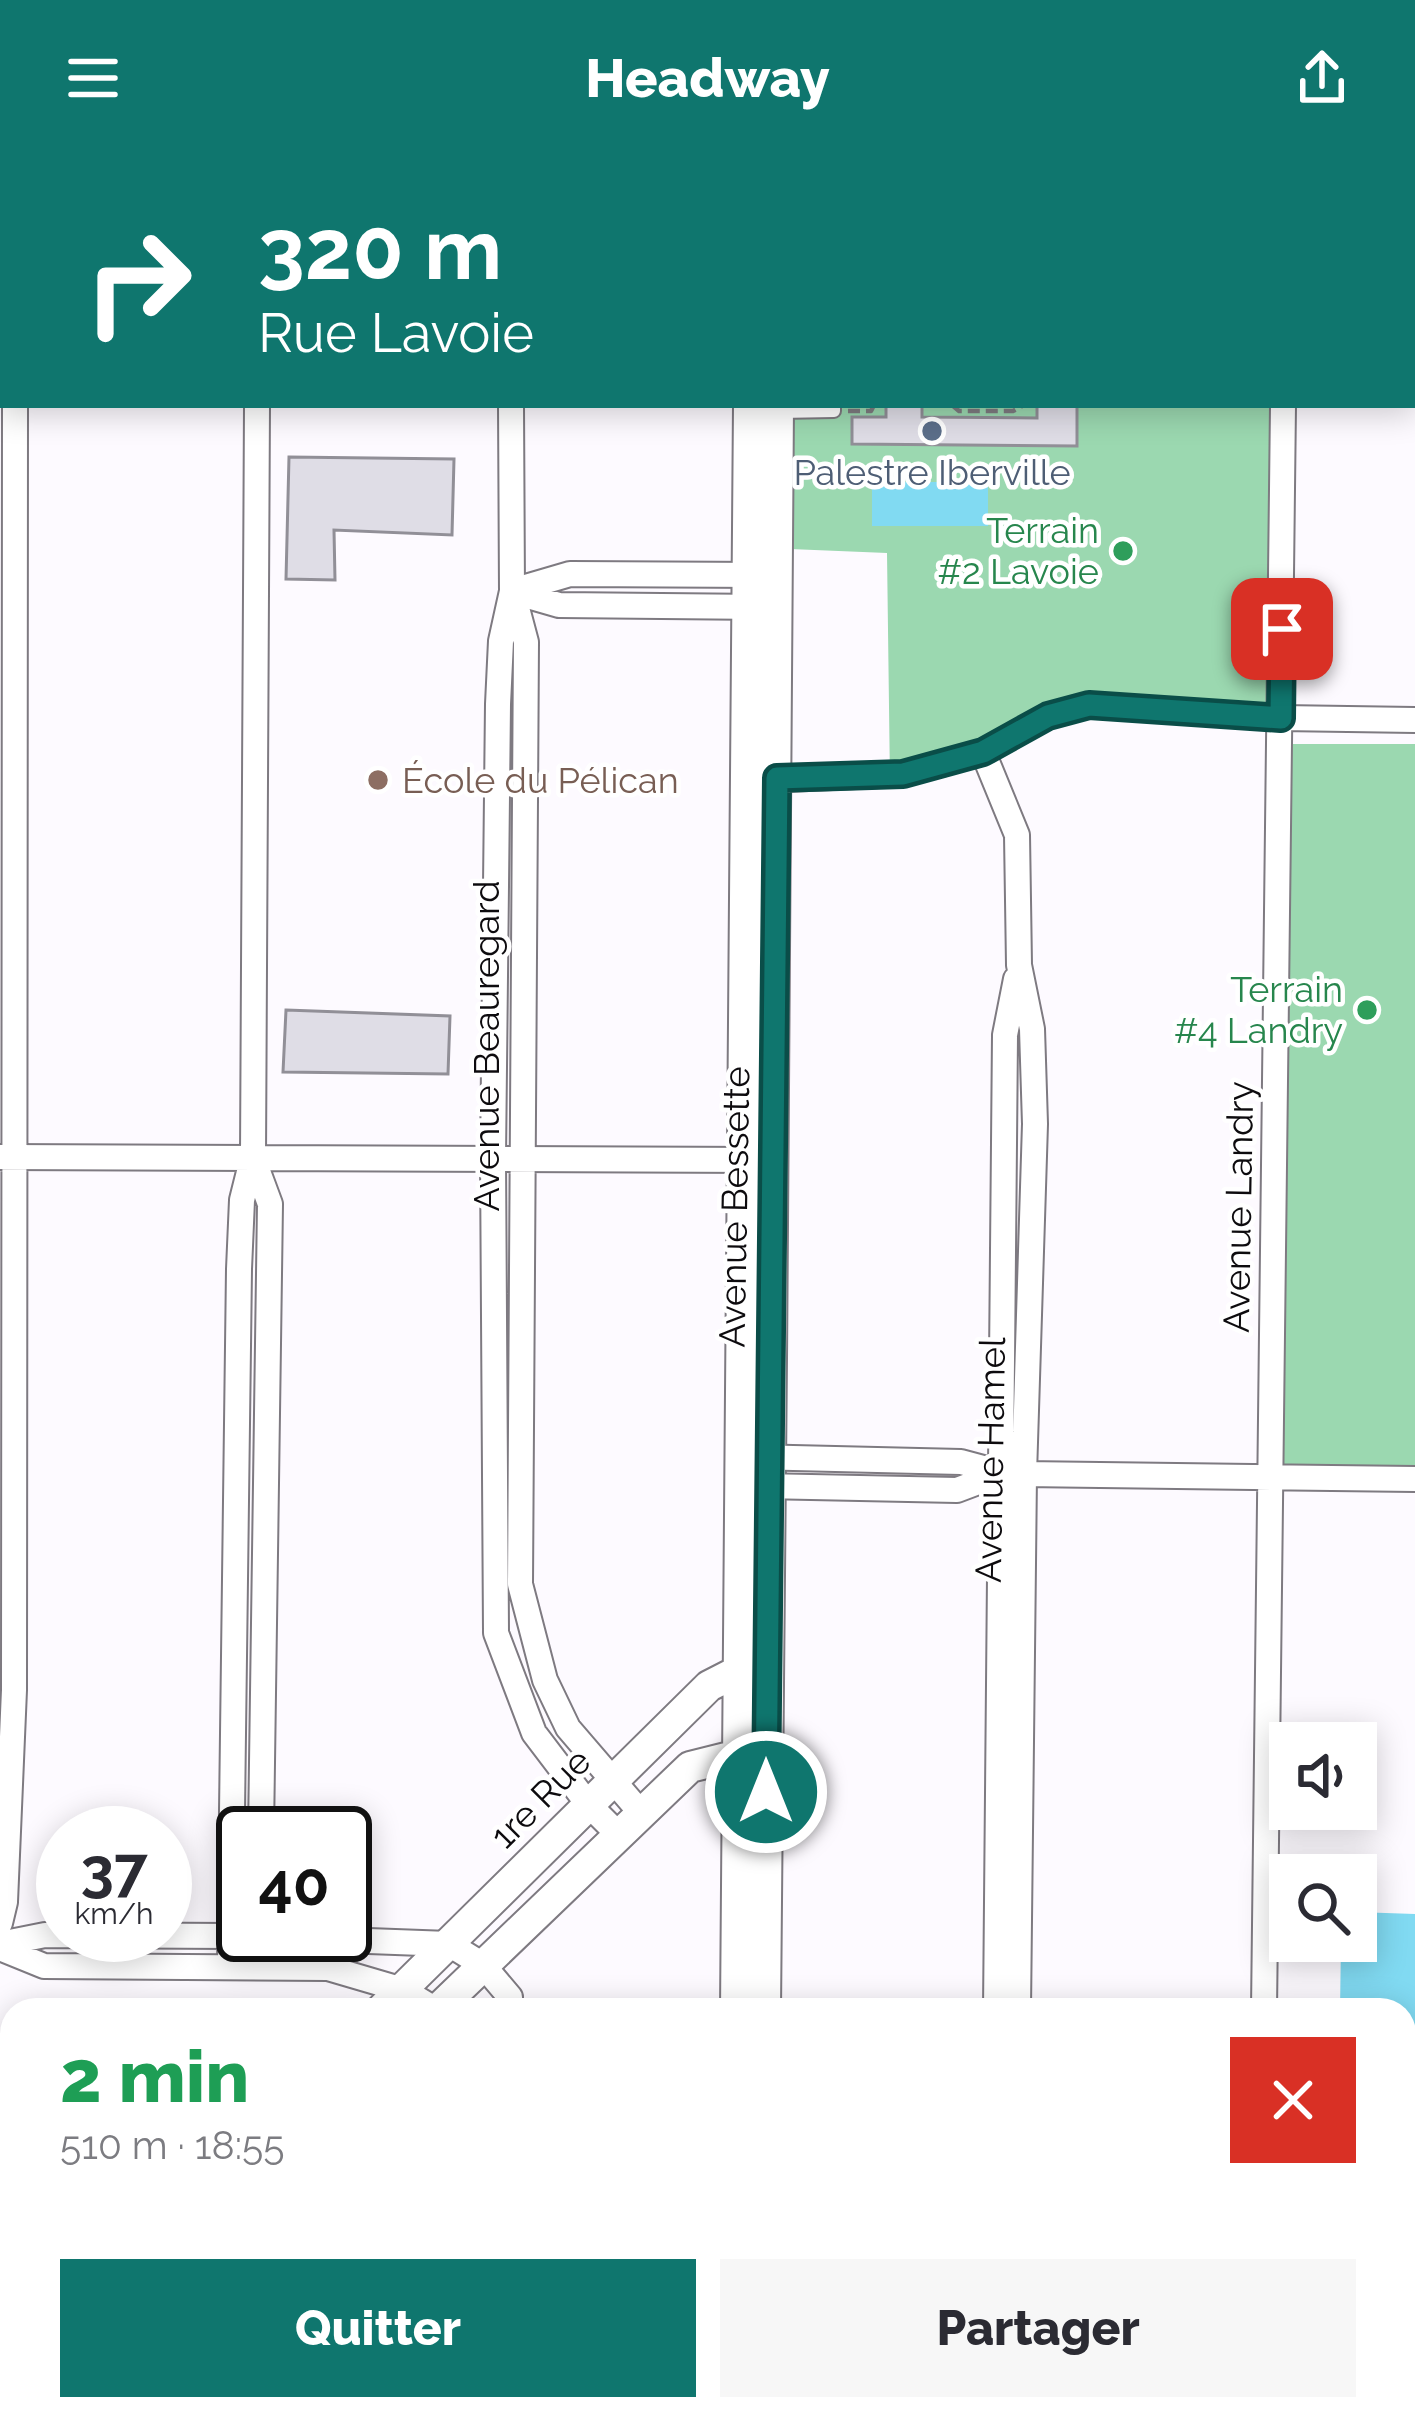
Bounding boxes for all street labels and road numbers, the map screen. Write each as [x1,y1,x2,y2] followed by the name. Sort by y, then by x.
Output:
[465,880,507,1212] street label: Avenue Beauregard
[711,1066,757,1348] street label: Avenue Bessette
[1215,1081,1261,1333] street label: Avenue Landry
[967,1337,1013,1583] street label: Avenue Hamel
[481,1739,599,1857] street label: 1re Rue

